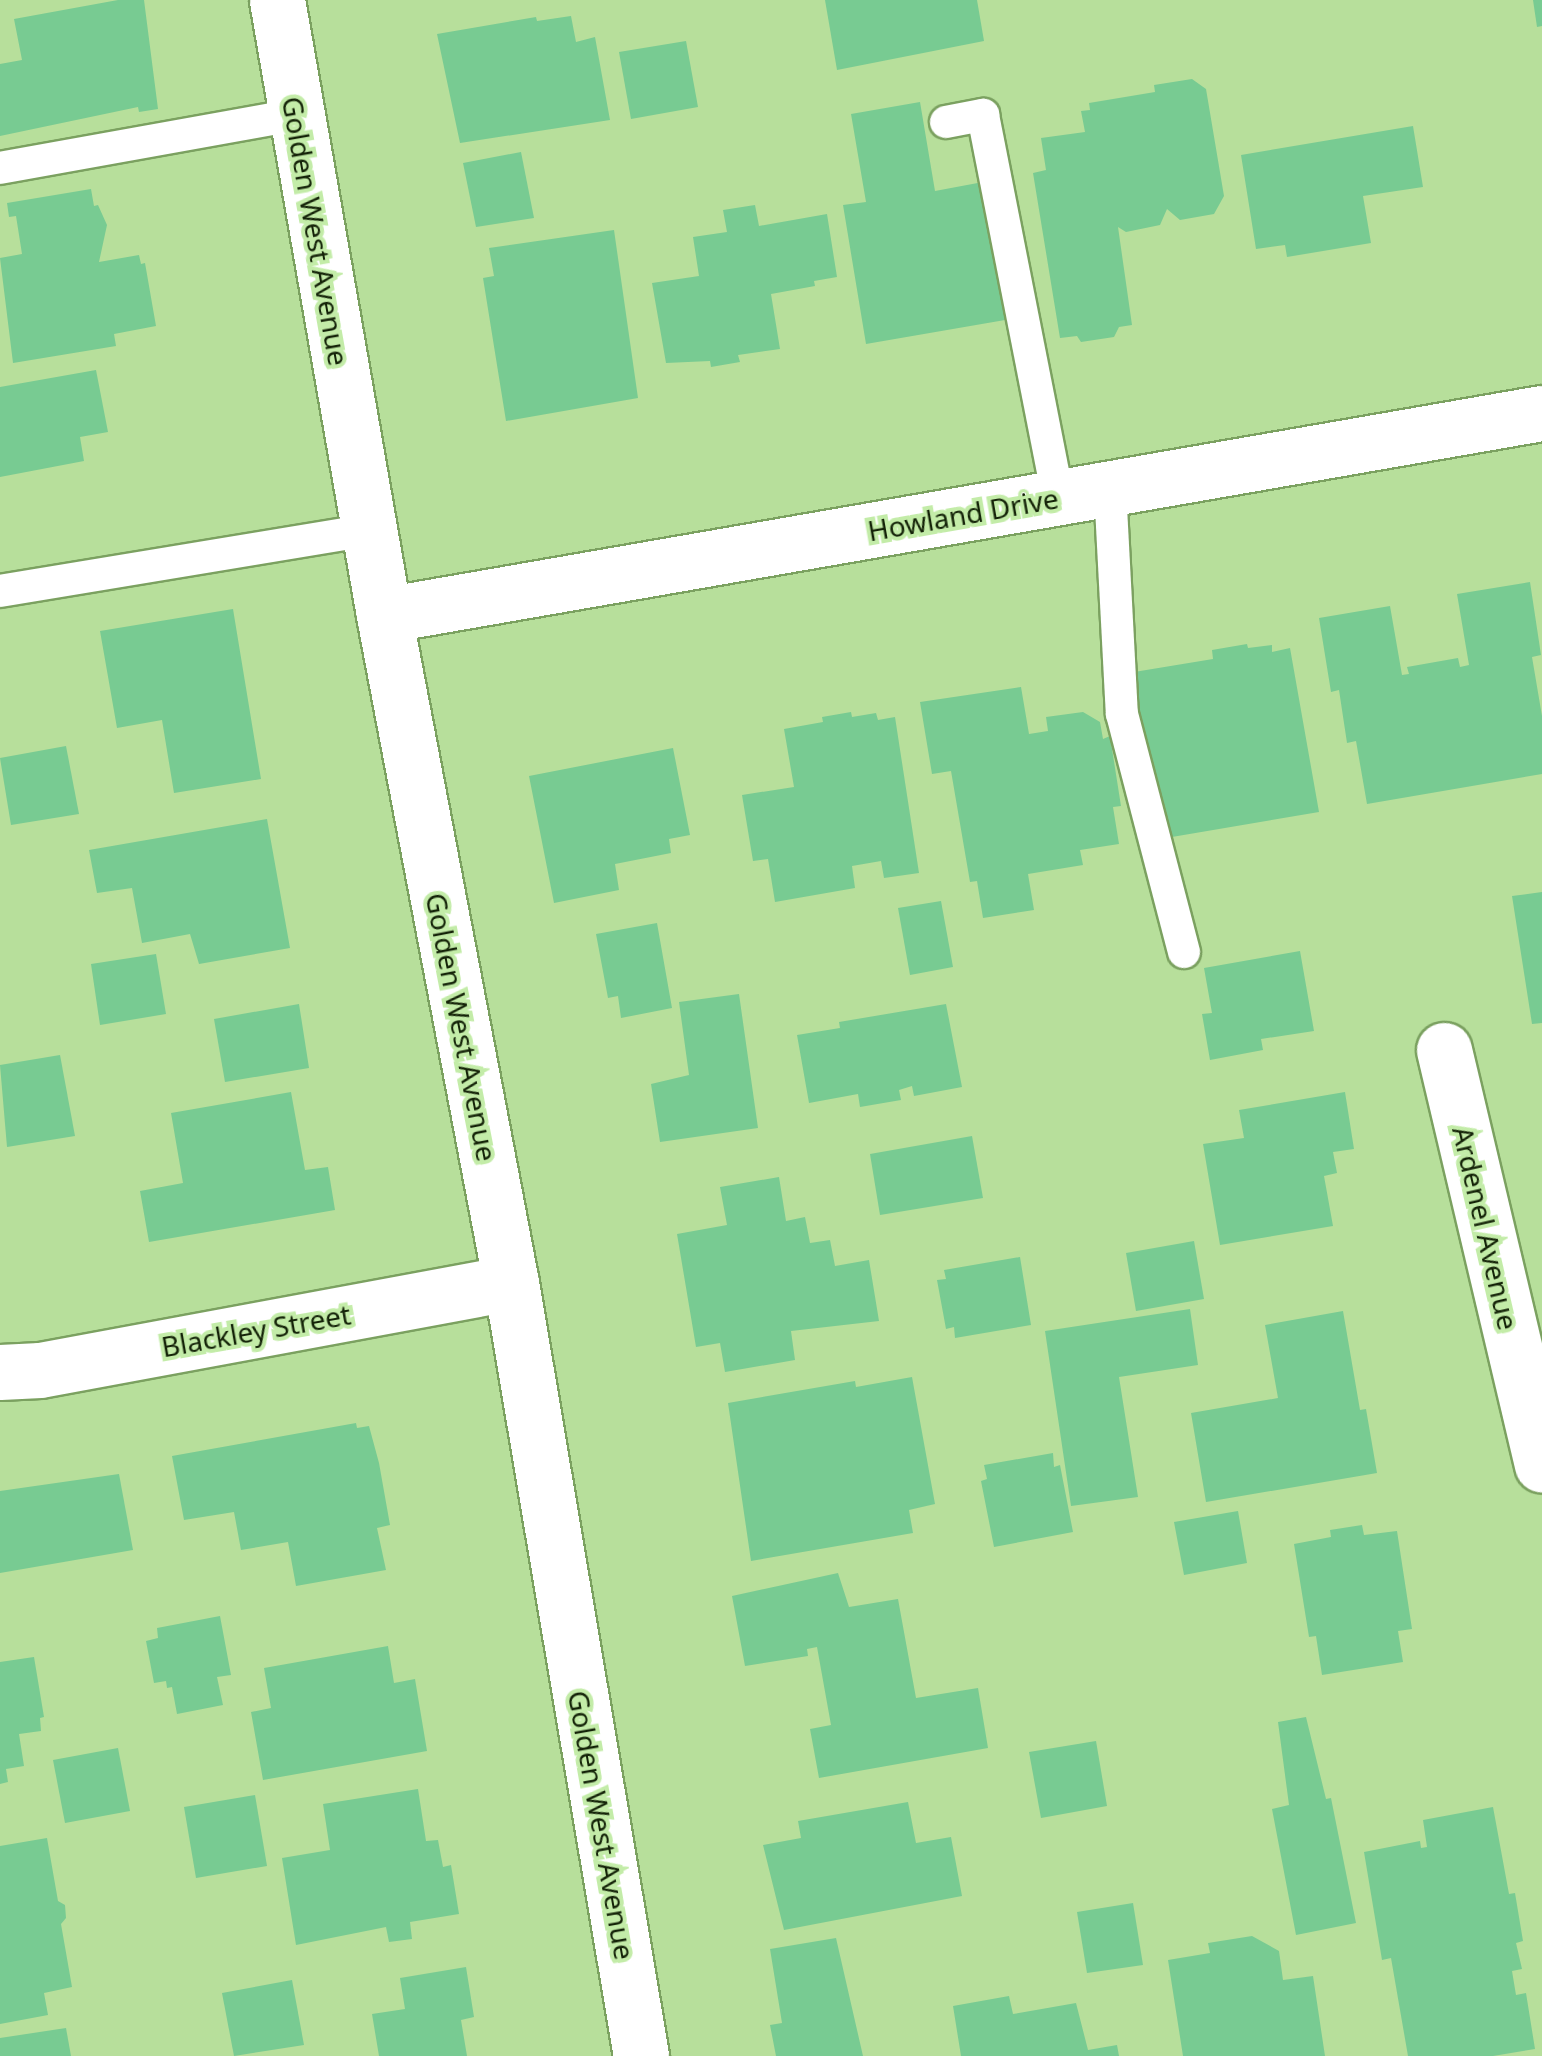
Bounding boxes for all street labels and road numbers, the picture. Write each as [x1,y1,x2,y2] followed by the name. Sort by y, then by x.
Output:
[276,94,356,368] street label: Golden West Avenue
[865,481,1061,547] street label: Howland Drive
[420,890,504,1164] street label: Golden West Avenue
[1446,1123,1526,1333] street label: Ardenel Avenue
[159,1297,353,1363] street label: Blackley Street
[562,1688,642,1962] street label: Golden West Avenue

